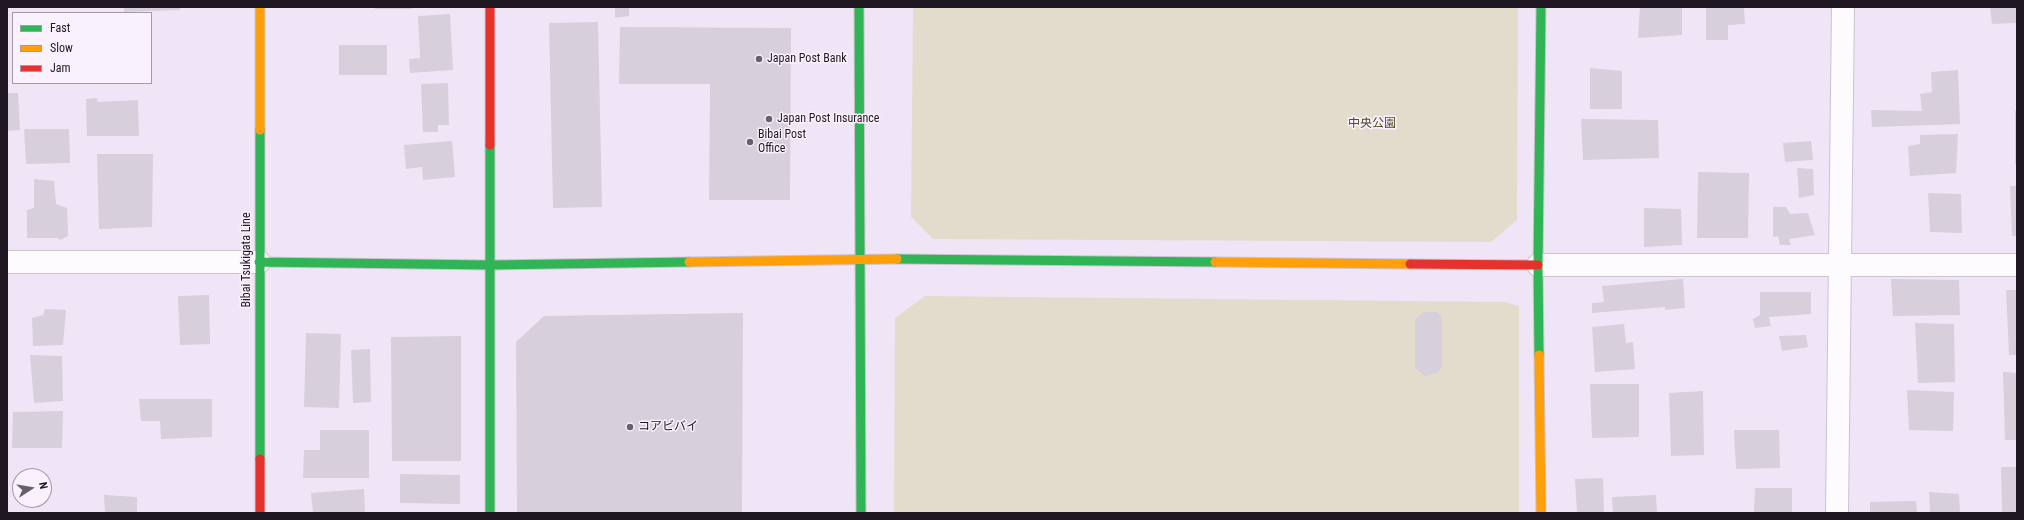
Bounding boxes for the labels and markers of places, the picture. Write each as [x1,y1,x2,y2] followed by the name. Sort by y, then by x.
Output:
[767,52,847,66] place label: Japan Post Bank
[754,54,764,64] marker: Japan Post Bank
[777,112,879,126] place label: Japan Post Insurance
[764,114,774,124] marker: Japan Post Insurance
[758,128,806,156] place label: Bibai Post Office
[745,137,755,147] marker: Bibai Post Office
[638,420,698,434] place label: コアビバイ
[625,422,635,432] marker: コアビバイ

